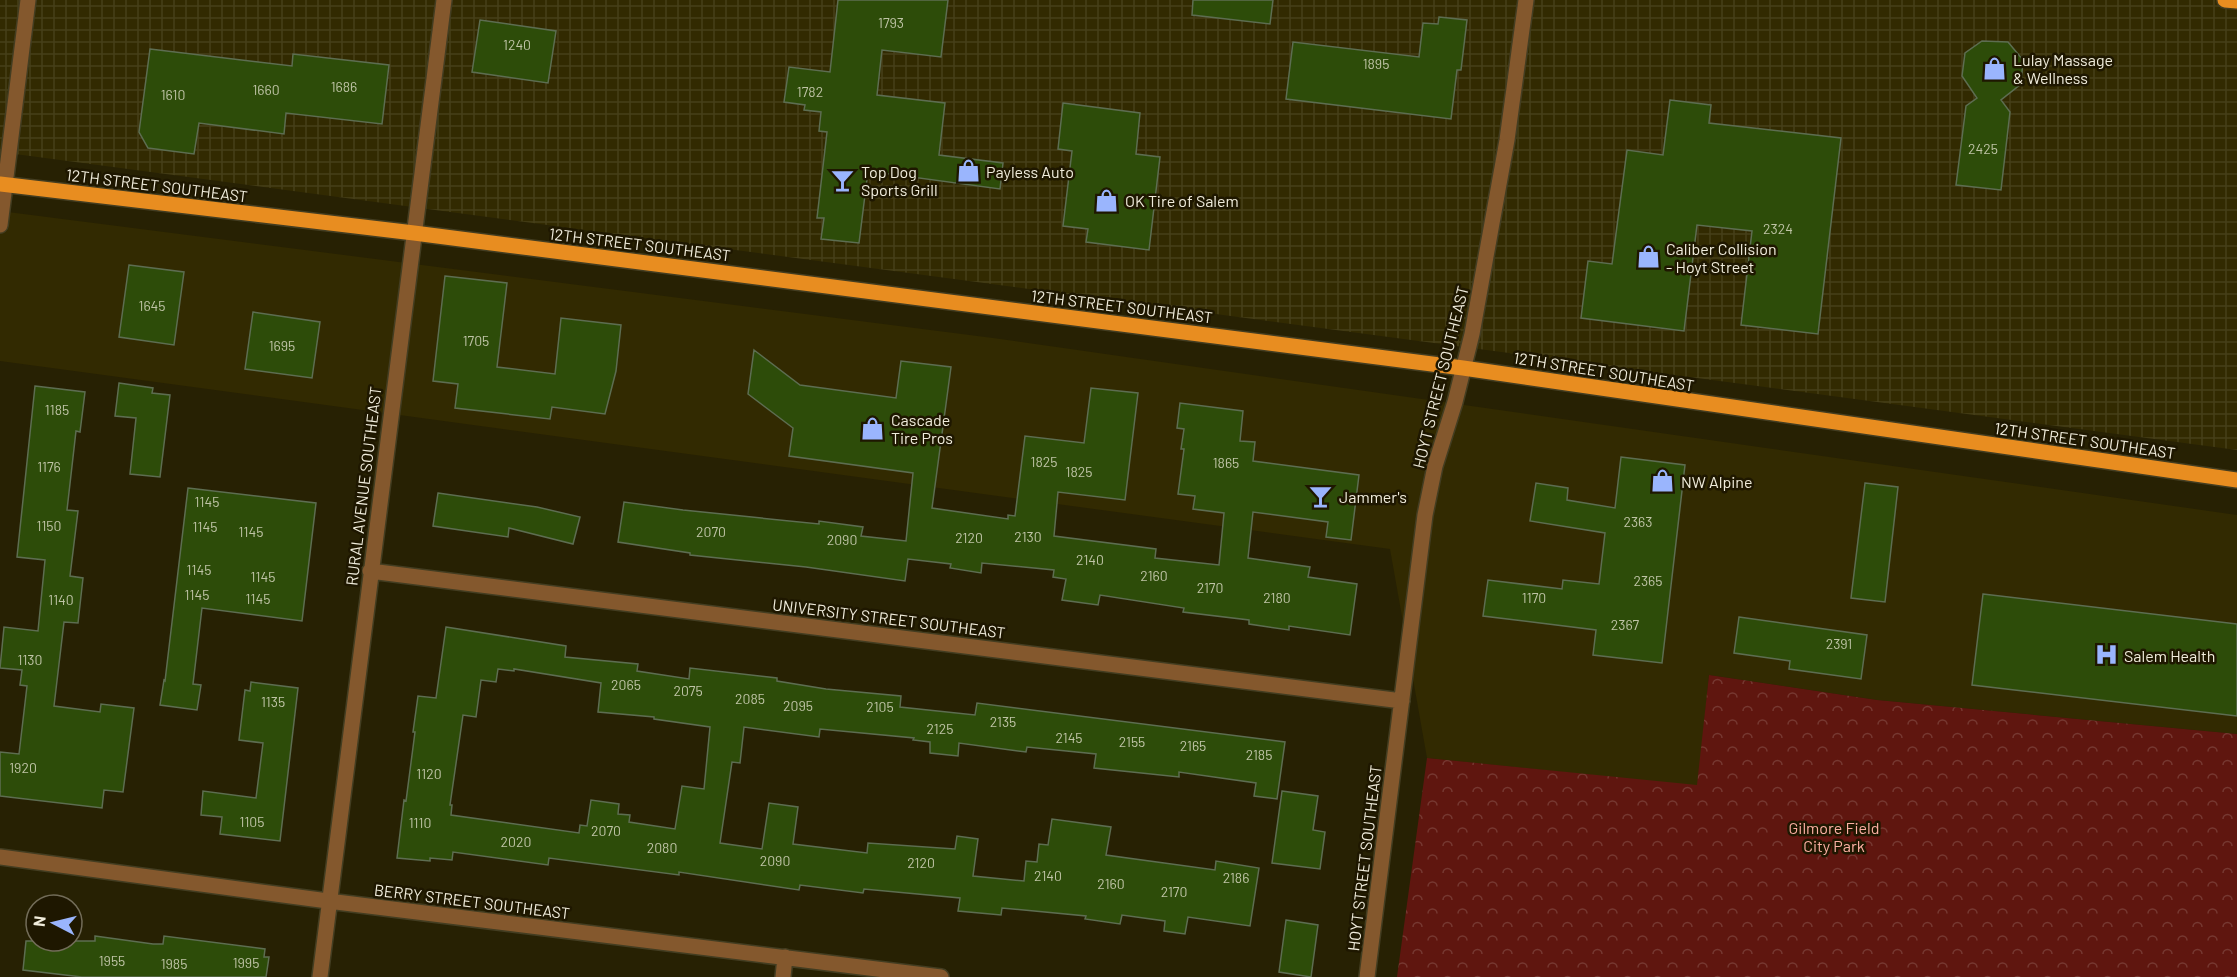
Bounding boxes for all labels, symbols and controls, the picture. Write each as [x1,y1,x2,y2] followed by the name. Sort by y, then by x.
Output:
[878,14,904,31] house number: 1793
[503,36,531,53] house number: 1240
[2013,50,2113,87] place label: Lulay Massage & Wellness
[1363,55,1389,72] house number: 1895
[1982,55,2008,81] shop icon: Lulay Massage & Wellness
[331,78,357,95] house number: 1686
[252,81,280,98] house number: 1660
[797,83,823,100] house number: 1782
[161,86,185,103] house number: 1610
[1968,140,1998,157] house number: 2425
[955,158,981,184] shop icon: Payless Auto
[861,162,938,199] place label: Top Dog Sports Grill
[986,162,1074,181] place label: Payless Auto
[65,164,249,206] street label: 12TH STREET SOUTHEAST
[830,167,856,193] bar icon: Top Dog Sports Grill
[1094,187,1120,213] shop icon: OK Tire of Salem
[1125,191,1239,210] place label: OK Tire of Salem
[1763,220,1793,237] house number: 2324
[548,223,732,265] street label: 12TH STREET SOUTHEAST
[1666,239,1777,276] place label: Caliber Collision - Hoyt Street
[1635,244,1661,270] shop icon: Caliber Collision - Hoyt Street
[1408,284,1472,470] street label: HOYT STREET SOUTHEAST
[1030,285,1214,327] street label: 12TH STREET SOUTHEAST
[138,297,166,314] house number: 1645
[463,332,489,349] house number: 1705
[269,337,295,354] house number: 1695
[1512,347,1696,395] street label: 12TH STREET SOUTHEAST
[341,385,385,587] street label: RURAL AVENUE SOUTHEAST
[45,401,69,418] house number: 1185
[891,410,953,447] place label: Cascade Tire Pros
[860,415,886,441] shop icon: Cascade Tire Pros
[1993,418,2177,462] street label: 12TH STREET SOUTHEAST
[1031,453,1057,470] house number: 1825
[1213,454,1239,471] house number: 1865
[37,458,61,475] house number: 1176
[1066,463,1092,480] house number: 1825
[1650,468,1676,494] shop icon: NW Alpine
[1681,472,1752,491] place label: NW Alpine
[1308,483,1334,509] bar icon: Jammer's
[1339,487,1407,506] place label: Jammer's
[195,493,219,510] house number: 1145
[1623,513,1653,530] house number: 2363
[37,517,61,534] house number: 1150
[193,518,217,535] house number: 1145
[239,523,263,540] house number: 1145
[696,523,726,540] house number: 2070
[1014,528,1042,545] house number: 2130
[955,529,983,546] house number: 2120
[827,531,857,548] house number: 2090
[1076,551,1104,568] house number: 2140
[187,561,211,578] house number: 1145
[1140,567,1168,584] house number: 2160
[251,568,275,585] house number: 1145
[1633,572,1663,589] house number: 2365
[1197,579,1223,596] house number: 2170
[185,586,209,603] house number: 1145
[1263,589,1291,606] house number: 2180
[1522,589,1546,606] house number: 1170
[246,590,270,607] house number: 1145
[48,591,74,608] house number: 1140
[771,594,1007,642] street label: UNIVERSITY STREET SOUTHEAST
[1611,616,1640,633] house number: 2367
[1826,635,1852,652] house number: 2391
[2093,642,2119,668] hospital icon: Salem Health
[2124,646,2215,665] place label: Salem Health
[18,651,42,668] house number: 1130
[611,676,641,693] house number: 2065
[673,682,703,699] house number: 2075
[735,690,765,707] house number: 2085
[261,693,285,710] house number: 1135
[783,697,813,714] house number: 2095
[866,698,894,715] house number: 2105
[990,713,1016,730] house number: 2135
[927,720,953,737] house number: 2125
[1055,729,1083,746] house number: 2145
[1119,733,1145,750] house number: 2155
[1180,737,1206,754] house number: 2165
[1246,746,1272,763] house number: 2185
[9,759,37,776] house number: 1920
[1343,764,1385,952] street label: HOYT STREET SOUTHEAST
[416,765,442,782] house number: 1120
[240,813,264,830] house number: 1105
[409,814,431,831] house number: 1110
[1789,818,1880,855] park label: Gilmore Field City Park
[591,822,621,839] house number: 2070
[501,833,531,850] house number: 2020
[647,839,677,856] house number: 2080
[760,852,790,869] house number: 2090
[907,854,935,871] house number: 2120
[1034,867,1062,884] house number: 2140
[1223,869,1249,886] house number: 2186
[1097,875,1125,892] house number: 2160
[373,880,571,922] street label: BERRY STREET SOUTHEAST
[1161,883,1187,900] house number: 2170
[24,893,84,953] north arrow
[29,915,49,928] text: N
[99,952,125,969] house number: 1955
[233,954,259,971] house number: 1995
[161,955,187,972] house number: 1985

